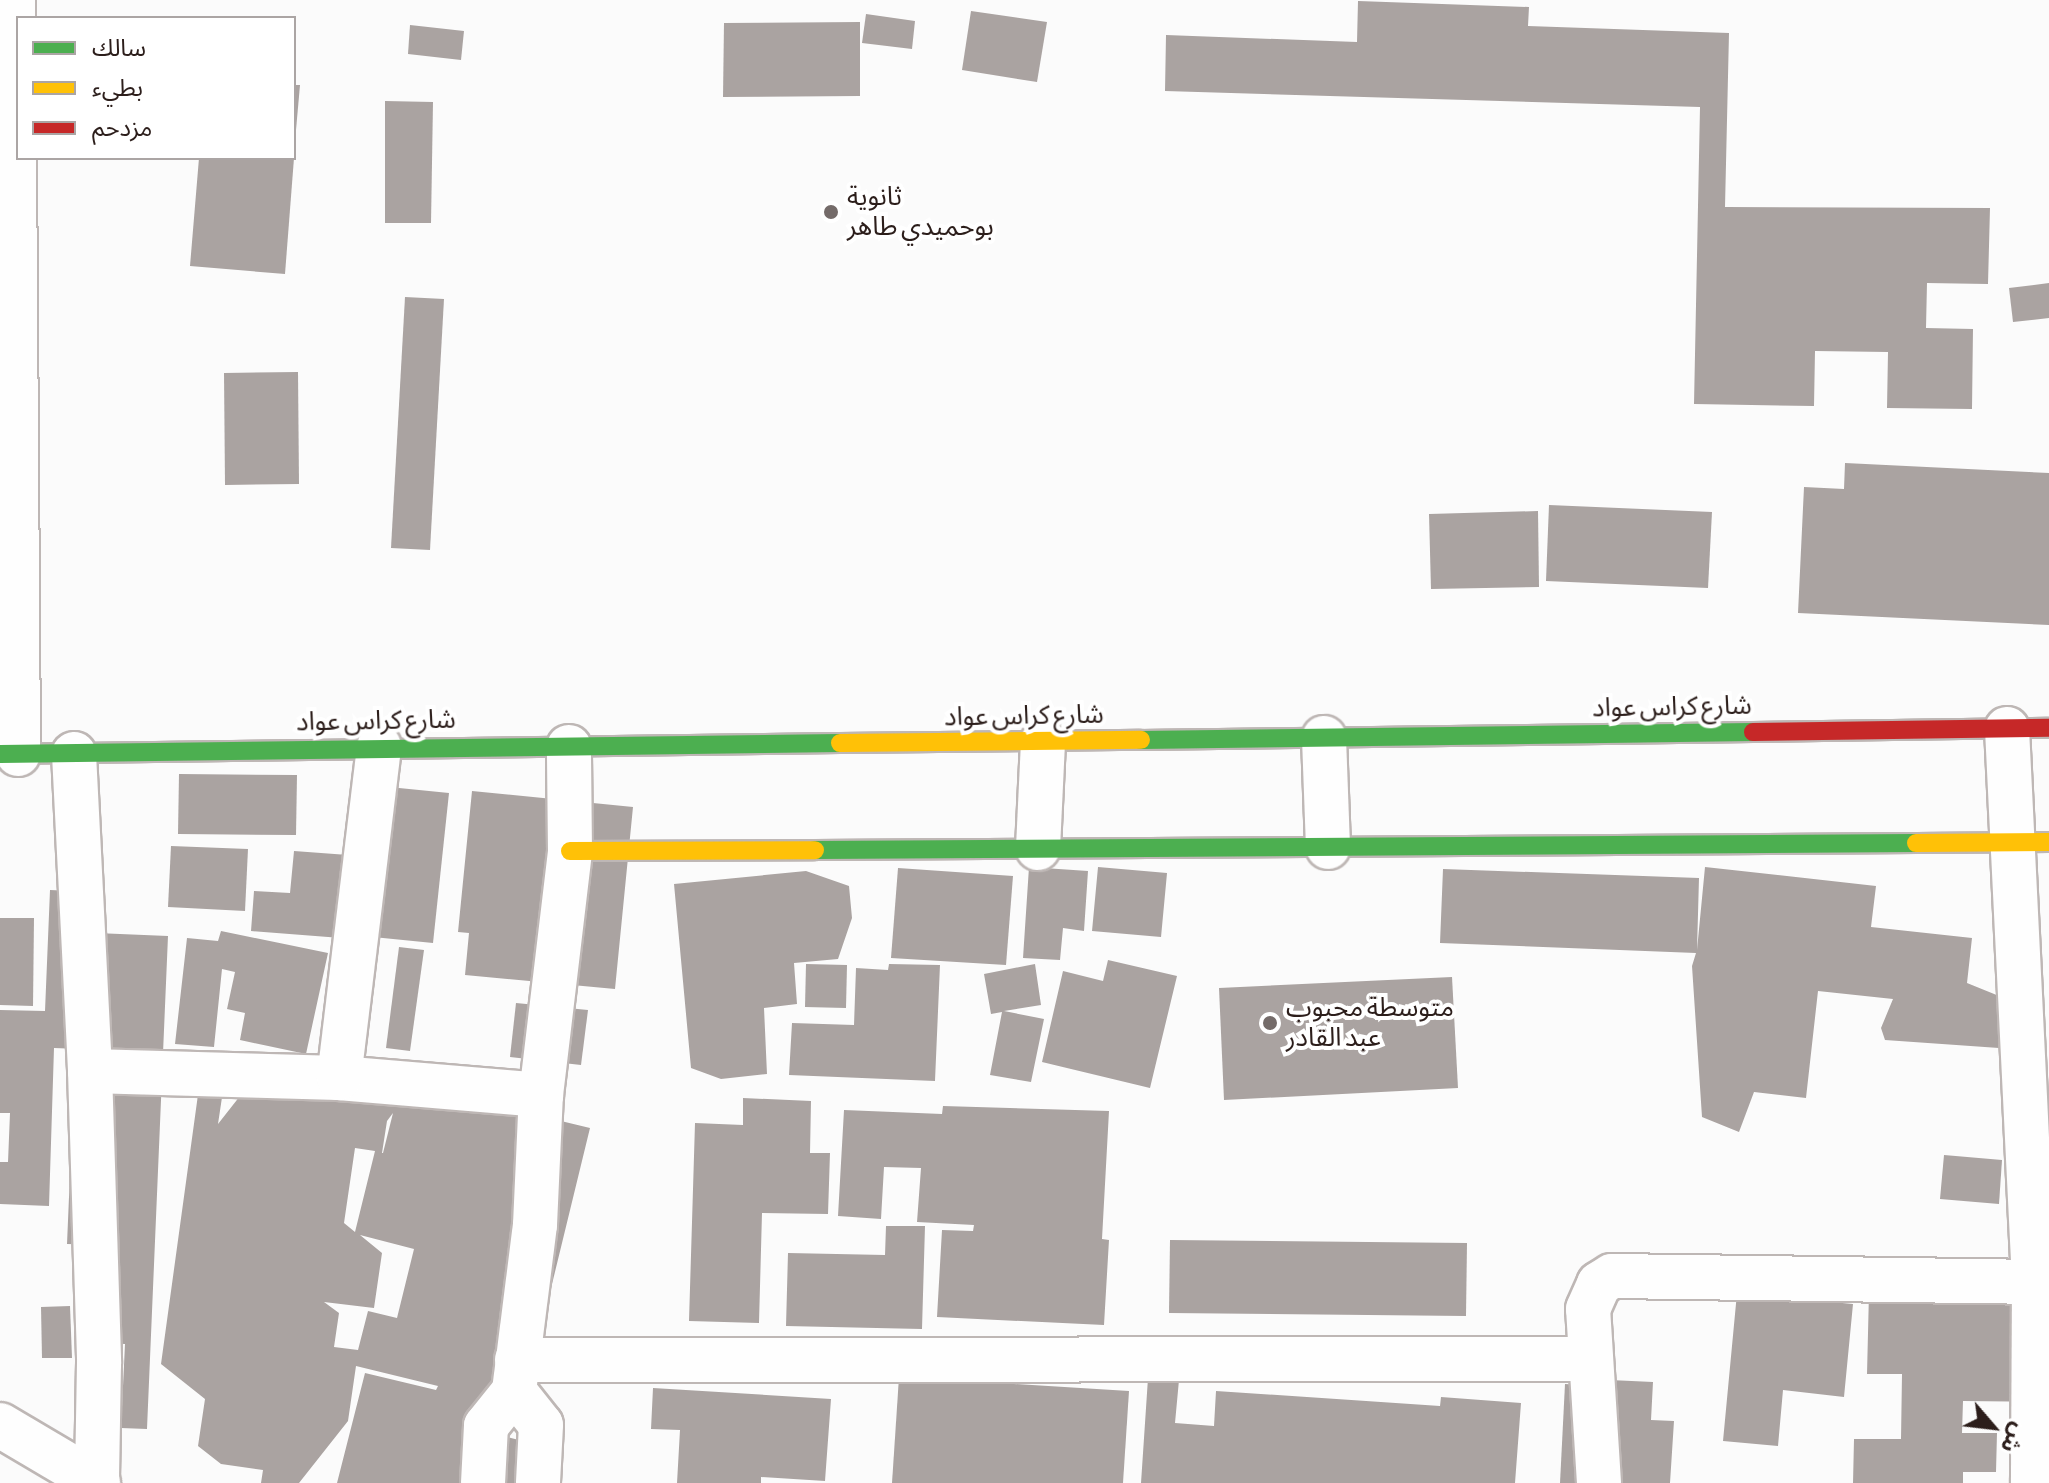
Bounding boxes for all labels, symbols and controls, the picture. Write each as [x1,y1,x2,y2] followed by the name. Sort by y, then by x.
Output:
[16,16,296,160] legend
[92,34,146,61] text: سالك
[92,74,143,101] text: بطيء
[92,114,152,141] text: مزدحم
[847,181,994,242] place label: ثانوية بوحميدي طاهر
[822,203,840,221] marker: ثانوية بوحميدي طاهر
[1592,690,1752,724] street label: شارع كراس عواد
[944,699,1104,733] street label: شارع كراس عواد
[296,704,456,738] street label: شارع كراس عواد
[1286,992,1454,1054] place label: متوسطة محبوب عبد القادر
[1261,1014,1279,1032] marker: متوسطة محبوب عبد القادر
[1953,1387,2033,1467] north arrow
[1996,1419,2033,1458] text: ش

